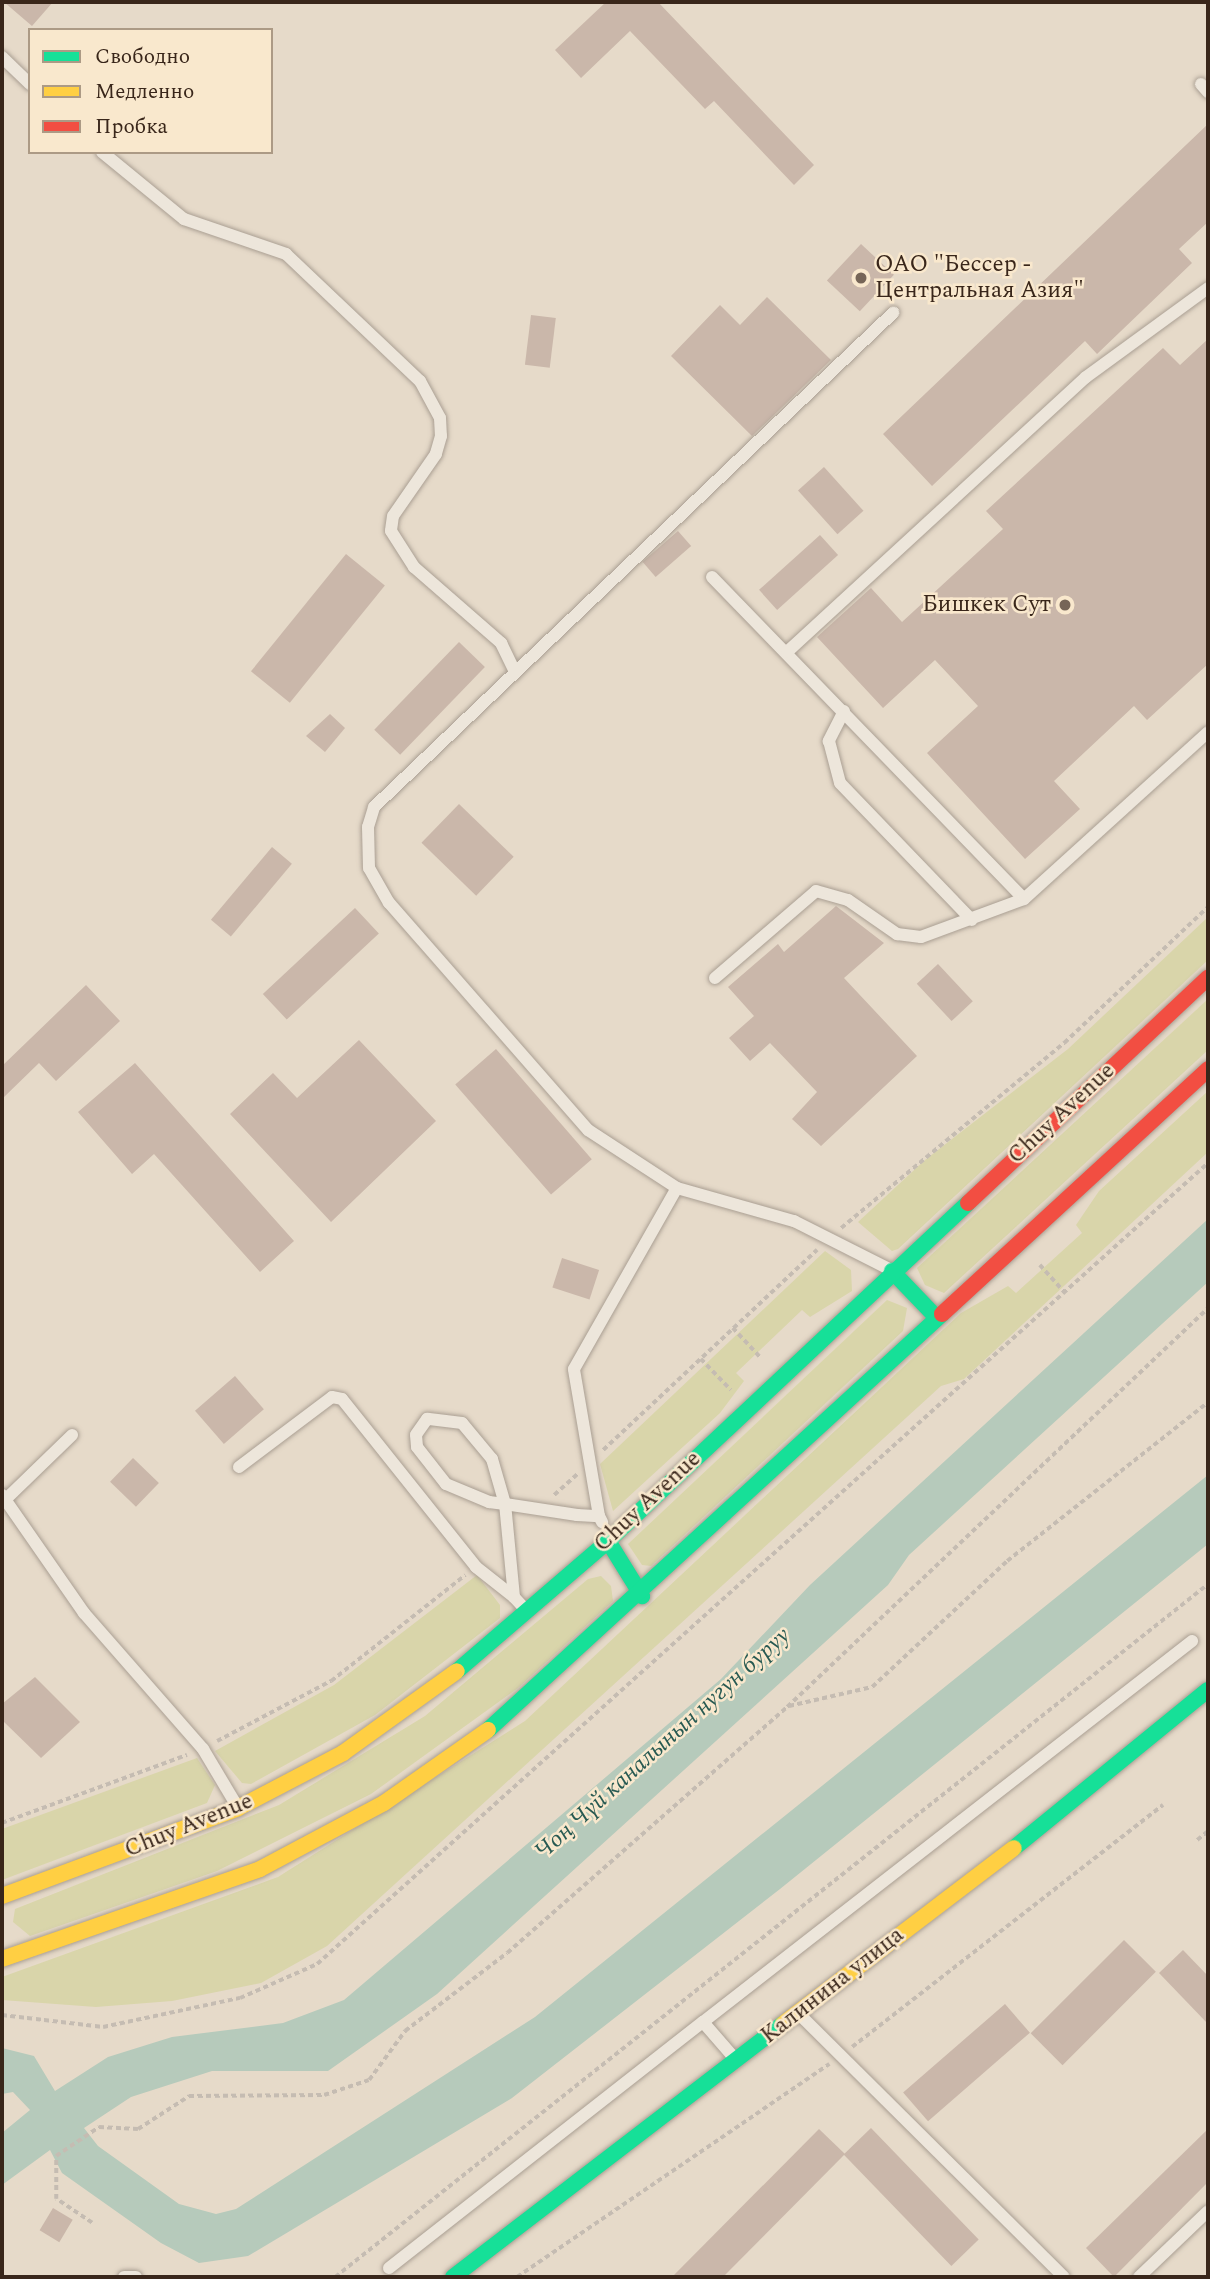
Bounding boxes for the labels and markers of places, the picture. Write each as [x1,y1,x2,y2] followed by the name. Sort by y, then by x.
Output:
[875,251,1084,305] place label: ОАО "Бессер - Центральная Азия"
[853,270,869,286] marker: ОАО "Бессер - Центральная Азия"
[922,591,1051,619] place label: Бишкек Сут
[1057,597,1073,613] marker: Бишкек Сут

